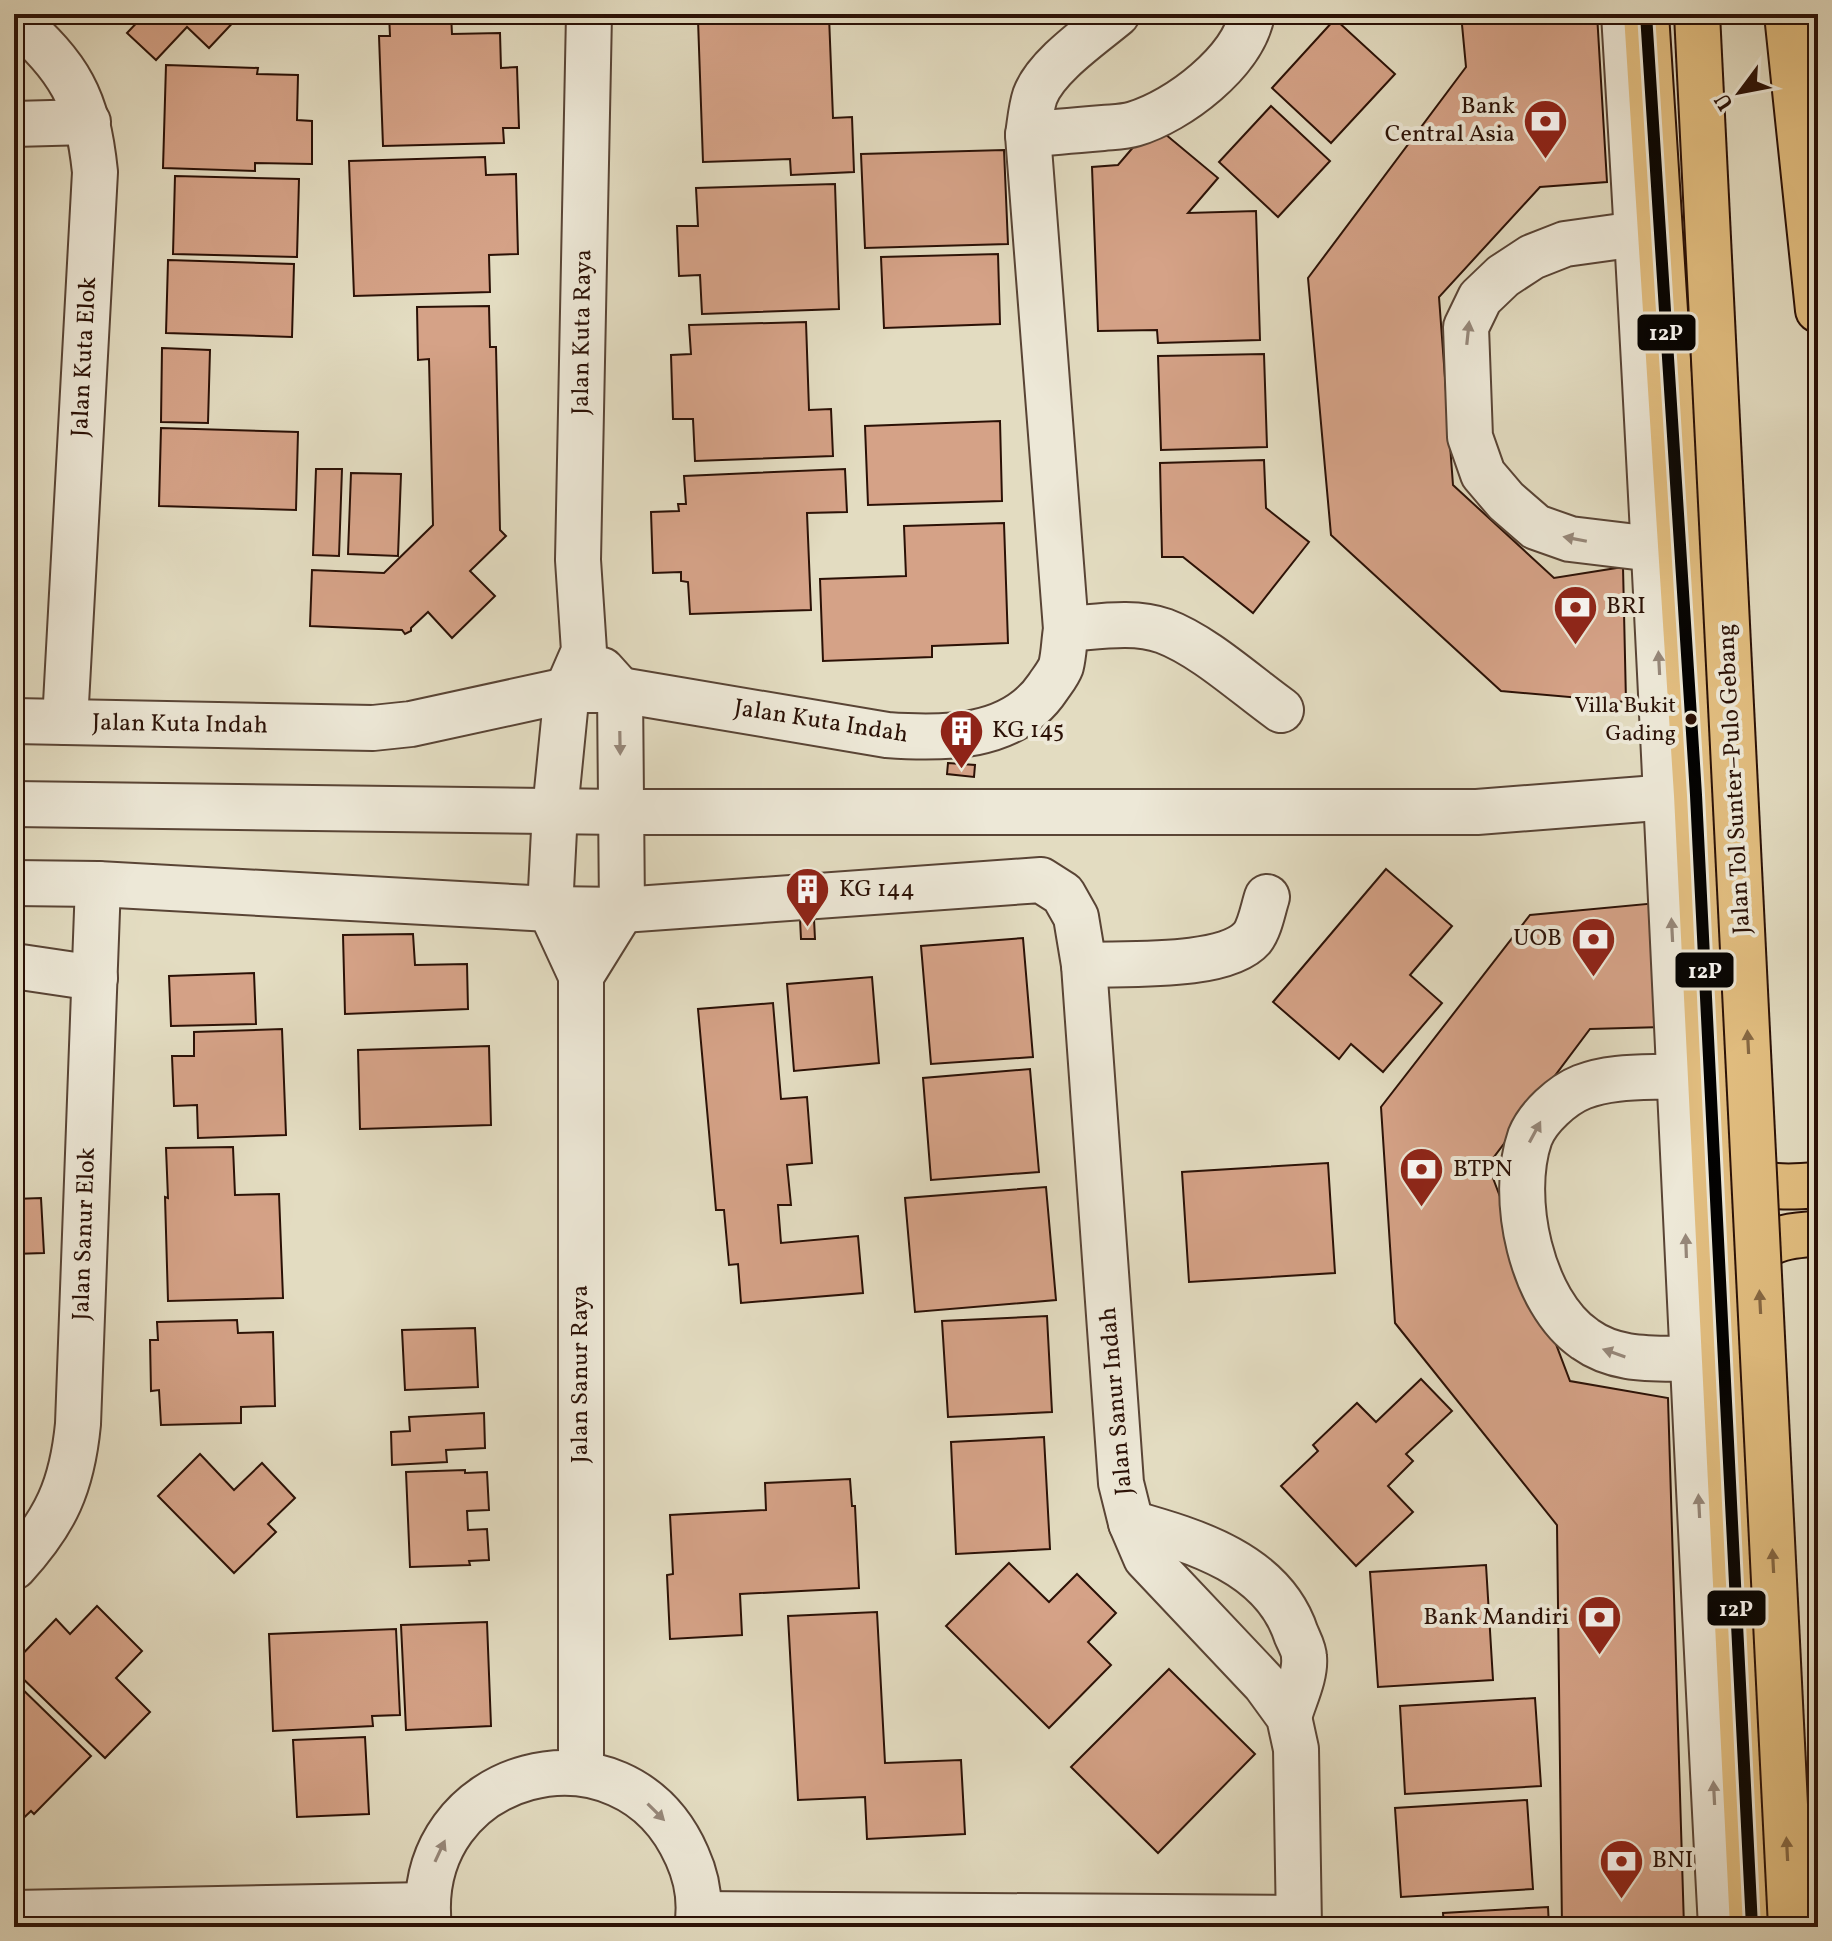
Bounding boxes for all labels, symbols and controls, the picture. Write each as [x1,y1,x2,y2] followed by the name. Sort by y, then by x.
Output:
[1700,52,1780,132] north arrow
[1708,87,1742,116] text: U
[1385,90,1515,152] place label: Bank Central Asia
[1522,97,1570,160] bank icon: Bank Central Asia
[565,249,601,415] street label: Jalan Kuta Raya
[64,276,106,438] street label: Jalan Kuta Elok
[1636,313,1697,352] line badge: 12P
[1649,319,1683,350] text: 12P
[1461,321,1474,346] one-way arrow
[1563,533,1588,545] one-way arrow
[1551,583,1599,646] bank icon: BRI
[1606,590,1646,624] place label: BRI
[1710,623,1760,935] street label: Jalan Tol Sunter–Pulo Gebang
[1652,650,1665,675] one-way arrow
[732,691,910,753] street label: Jalan Kuta Indah
[1574,691,1676,750] place label: Villa Bukit Gading
[92,706,268,744] street label: Jalan Kuta Indah
[937,707,985,770] building icon: KG 145
[1683,711,1699,727] marker: Villa Bukit Gading
[992,714,1064,748] place label: KG 145
[614,731,627,756] one-way arrow
[784,866,832,929] building icon: KG 144
[839,873,915,907] place label: KG 144
[1569,915,1617,978] bank icon: UOB
[1666,917,1679,942] one-way arrow
[1513,922,1562,956] place label: UOB
[1674,951,1735,989] line badge: 12P
[1688,957,1722,988] text: 12P
[1741,1029,1754,1054] one-way arrow
[1528,1121,1542,1143] one-way arrow
[1398,1146,1446,1209] bank icon: BTPN
[65,1147,105,1321] street label: Jalan Sanur Elok
[1453,1153,1513,1187] place label: BTPN
[1680,1233,1693,1258] one-way arrow
[564,1285,598,1463] street label: Jalan Sanur Raya
[1753,1289,1766,1314] one-way arrow
[1092,1306,1142,1496] street label: Jalan Sanur Indah
[1602,1346,1626,1358] one-way arrow
[1692,1493,1705,1518] one-way arrow
[1766,1548,1779,1573] one-way arrow
[1706,1589,1767,1627] line badge: 12P
[1576,1594,1624,1657] bank icon: Bank Mandiri
[1719,1595,1753,1626] text: 12P
[1423,1601,1569,1635] place label: Bank Mandiri
[1707,1780,1720,1805] one-way arrow
[647,1802,665,1821] one-way arrow
[1780,1836,1793,1861] one-way arrow
[1597,1837,1645,1900] bank icon: BNI
[433,1840,447,1863] one-way arrow
[1652,1844,1693,1878] place label: BNI

